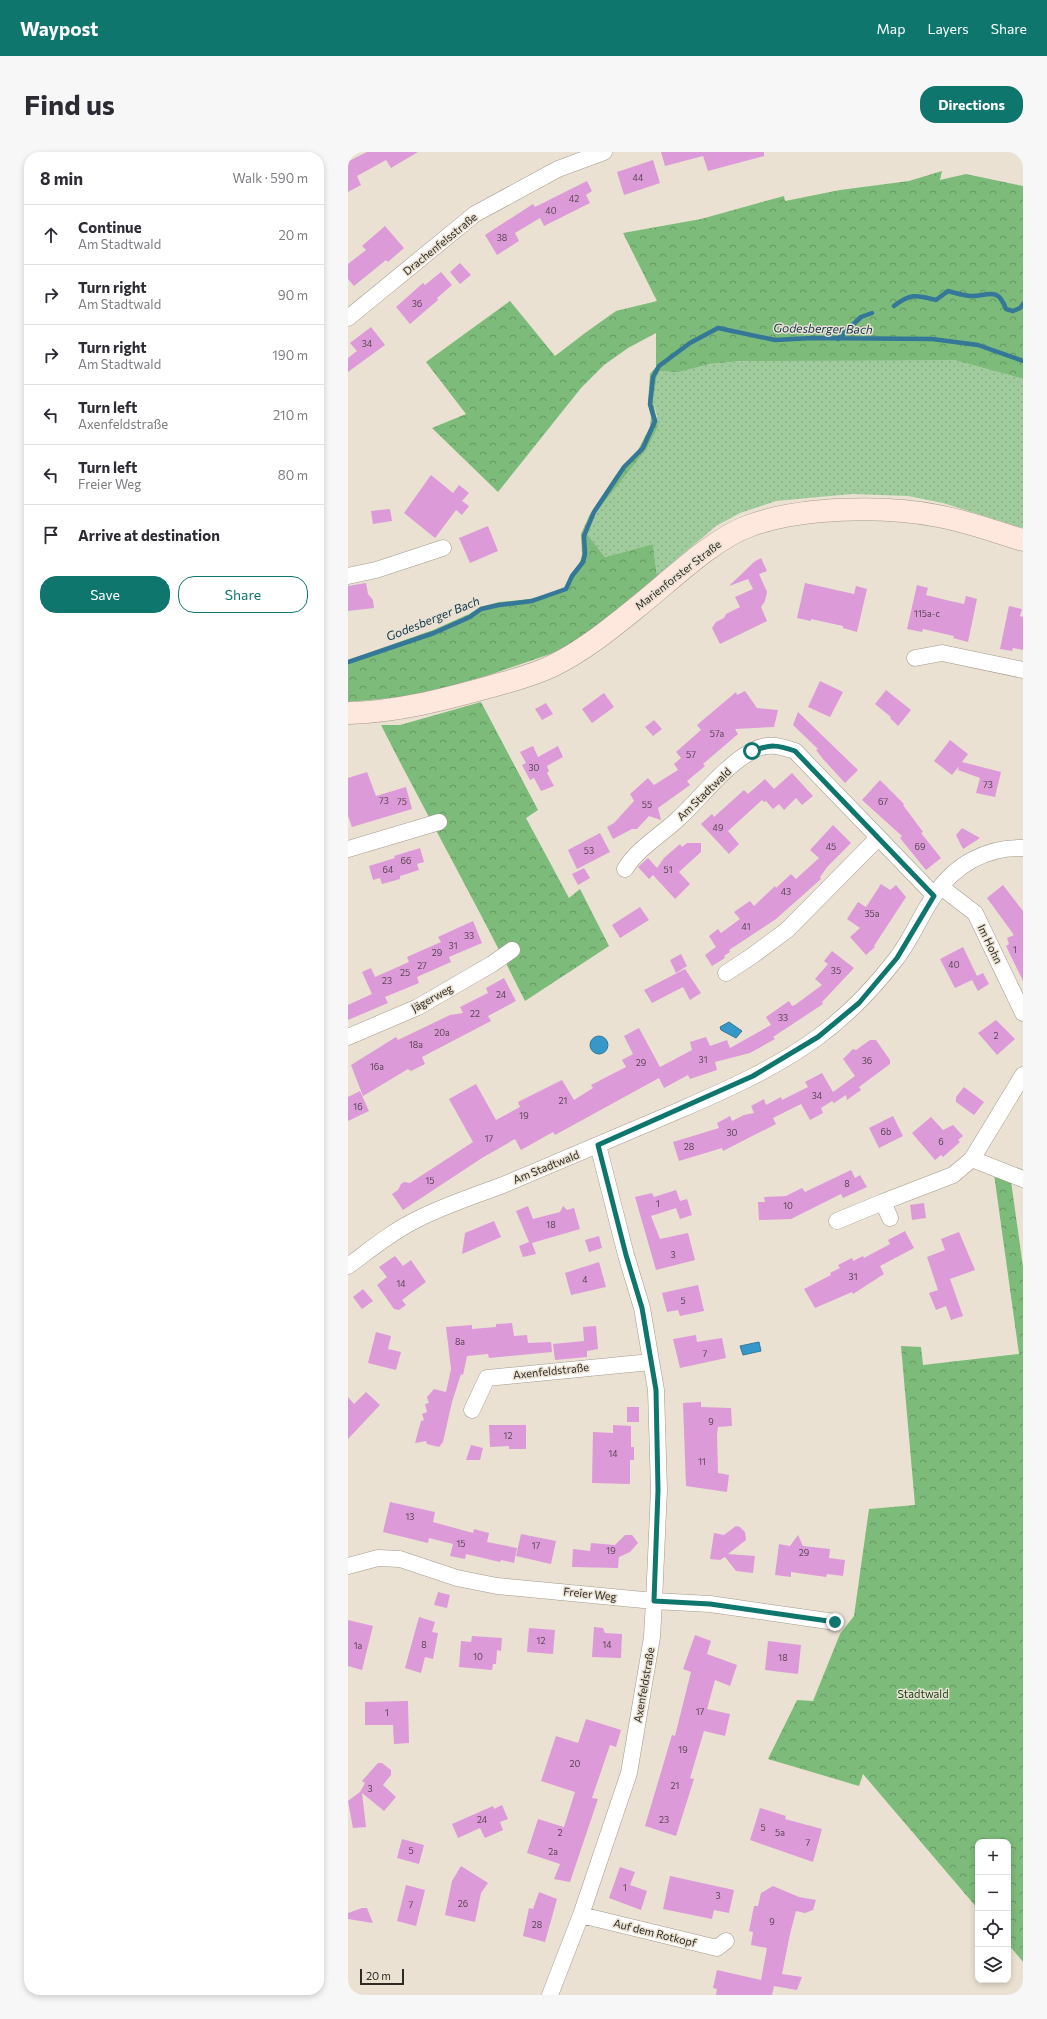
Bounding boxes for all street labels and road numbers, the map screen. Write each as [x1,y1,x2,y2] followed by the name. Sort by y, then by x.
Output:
[400,210,480,278] street label: Drachenfelsstraße
[632,537,723,612] street label: Marienforster Straße
[674,765,733,823] street label: Am Stadtwald
[975,922,1006,966] street label: Im Hohn
[409,981,455,1015] street label: Jägerweg
[511,1147,581,1186] street label: Am Stadtwald
[512,1360,590,1381] street label: Axenfeldstraße
[563,1584,617,1603] street label: Freier Weg
[630,1646,657,1724] street label: Axenfeldstraße
[612,1916,699,1949] street label: Auf dem Rotkopf

